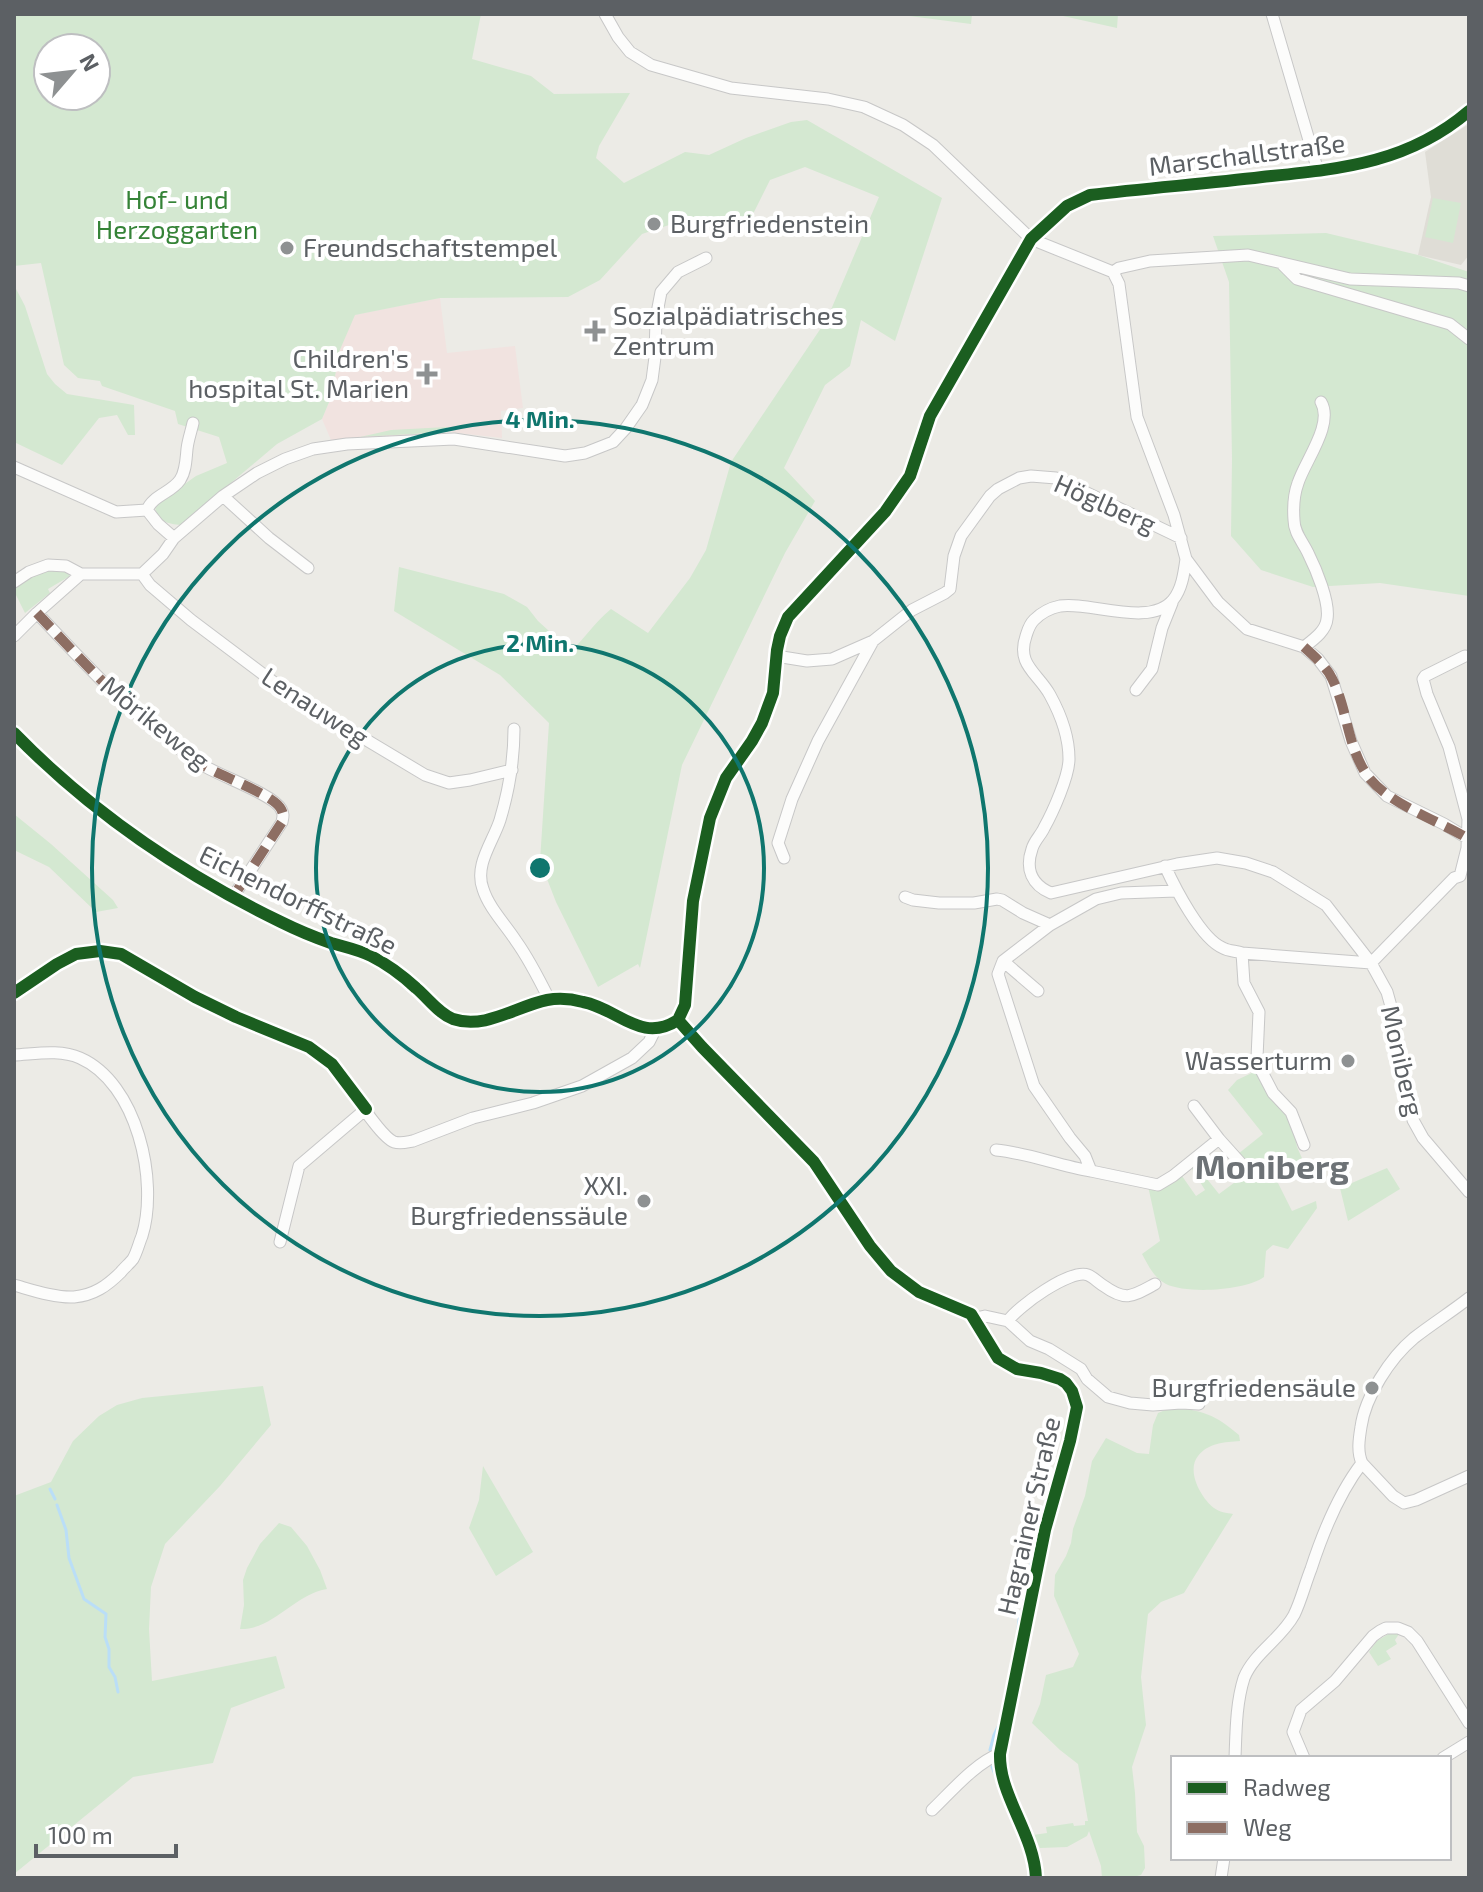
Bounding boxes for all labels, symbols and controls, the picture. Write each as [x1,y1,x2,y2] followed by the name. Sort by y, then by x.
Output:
[32,32,112,112] north arrow
[75,49,106,75] text: N
[1147,126,1347,181] street label: Marschallstraße
[96,183,258,244] park label: Hof- und Herzoggarten
[670,207,869,238] place label: Burgfriedenstein
[645,215,663,233] marker: Burgfriedenstein
[303,231,557,262] place label: Freundschaftstempel
[278,239,296,257] marker: Freundschaftstempel
[613,299,844,360] place label: Sozialpädiatrisches Zentrum
[584,320,606,342] marker: Sozialpädiatrisches Zentrum
[188,342,409,403] place label: Children's hospital St. Marien
[416,363,438,385] marker: Children's hospital St. Marien
[505,404,575,433] text: 4 Min.
[1050,467,1161,539] street label: Höglberg
[506,628,574,657] text: 2 Min.
[257,660,375,752] street label: Lenauweg
[95,669,217,775] street label: Mörikeweg
[195,837,402,960] street label: Eichendorffstraße
[526,854,554,882] centre of rings
[1376,1002,1431,1119] street label: Moniberg
[1185,1044,1332,1075] place label: Wasserturm
[1339,1052,1357,1070] marker: Wasserturm
[1195,1145,1350,1186] district label: Moniberg
[410,1169,628,1230] place label: XXI. Burgfriedenssäule
[635,1192,653,1210] marker: XXI. Burgfriedenssäule
[1152,1371,1356,1402] place label: Burgfriedensäule
[1363,1379,1381,1397] marker: Burgfriedensäule
[990,1413,1065,1618] street label: Hagrainer Straße
[1171,1756,1451,1860] legend
[1243,1772,1331,1801] text: Radweg
[36,1808,176,1858] scale bar
[1243,1812,1292,1841] text: Weg
[48,1820,113,1849] text: 100 m

